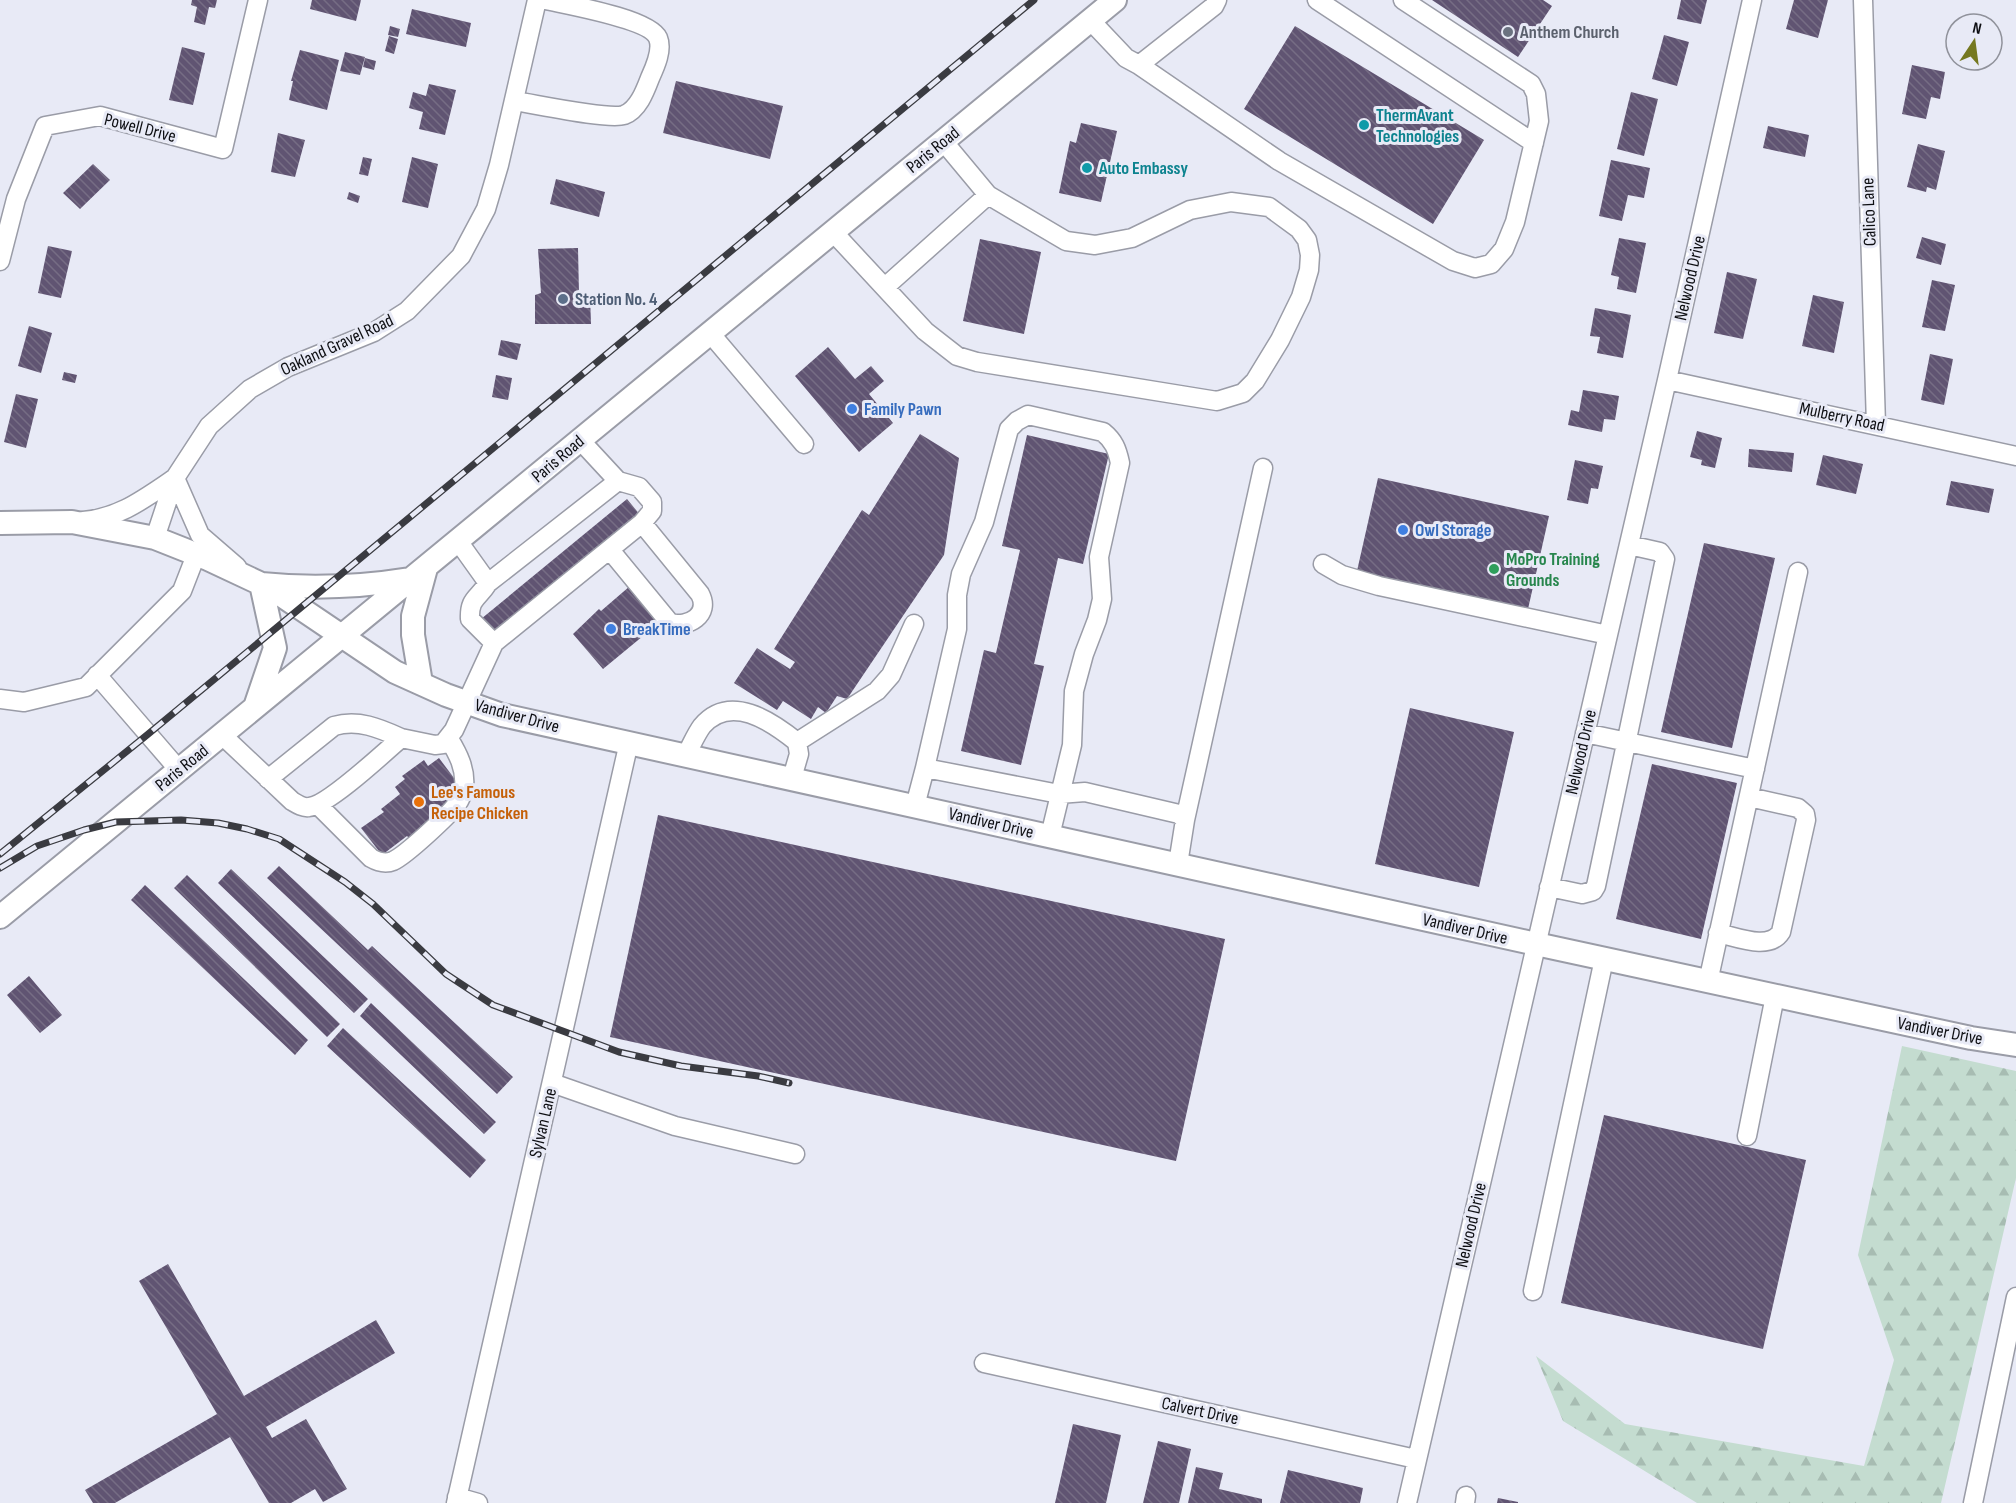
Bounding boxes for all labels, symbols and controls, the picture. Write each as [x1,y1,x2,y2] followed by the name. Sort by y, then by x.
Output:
[1944,12,2004,72] north arrow
[1971,19,1983,39] text: N
[1519,22,1619,43] place label: Anthem Church
[1501,25,1515,39] marker: Anthem Church
[1376,105,1459,147] place label: ThermAvant Technologies
[102,109,178,147] street label: Powell Drive
[1357,118,1371,132] marker: ThermAvant Technologies
[902,122,964,178] street label: Paris Road
[1098,158,1188,179] place label: Auto Embassy
[1080,161,1094,175] marker: Auto Embassy
[1857,177,1881,247] street label: Calico Lane
[1670,233,1710,323] street label: Nelwood Drive
[575,289,658,310] place label: Station No. 4
[556,292,570,306] marker: Station No. 4
[277,310,397,380] street label: Oakland Gravel Road
[1797,398,1887,436] street label: Mulberry Road
[864,399,942,420] place label: Family Pawn
[845,402,859,416] marker: Family Pawn
[527,431,589,487] street label: Paris Road
[1415,520,1491,541] place label: Owl Storage
[1396,523,1410,537] marker: Owl Storage
[1506,549,1600,591] place label: MoPro Training Grounds
[1487,562,1501,576] marker: MoPro Training Grounds
[623,619,691,640] place label: BreakTime
[604,622,618,636] marker: BreakTime
[472,695,562,737] street label: Vandiver Drive
[1561,707,1601,797] street label: Nelwood Drive
[151,740,213,796] street label: Paris Road
[431,782,528,824] place label: Lee's Famous Recipe Chicken
[412,795,426,809] marker: Lee's Famous Recipe Chicken
[946,803,1036,843] street label: Vandiver Drive
[1420,909,1510,949] street label: Vandiver Drive
[1896,1012,1984,1050] street label: Vandiver Drive
[525,1086,561,1160] street label: Sylvan Lane
[1451,1180,1491,1270] street label: Nelwood Drive
[1160,1393,1240,1429] street label: Calvert Drive

